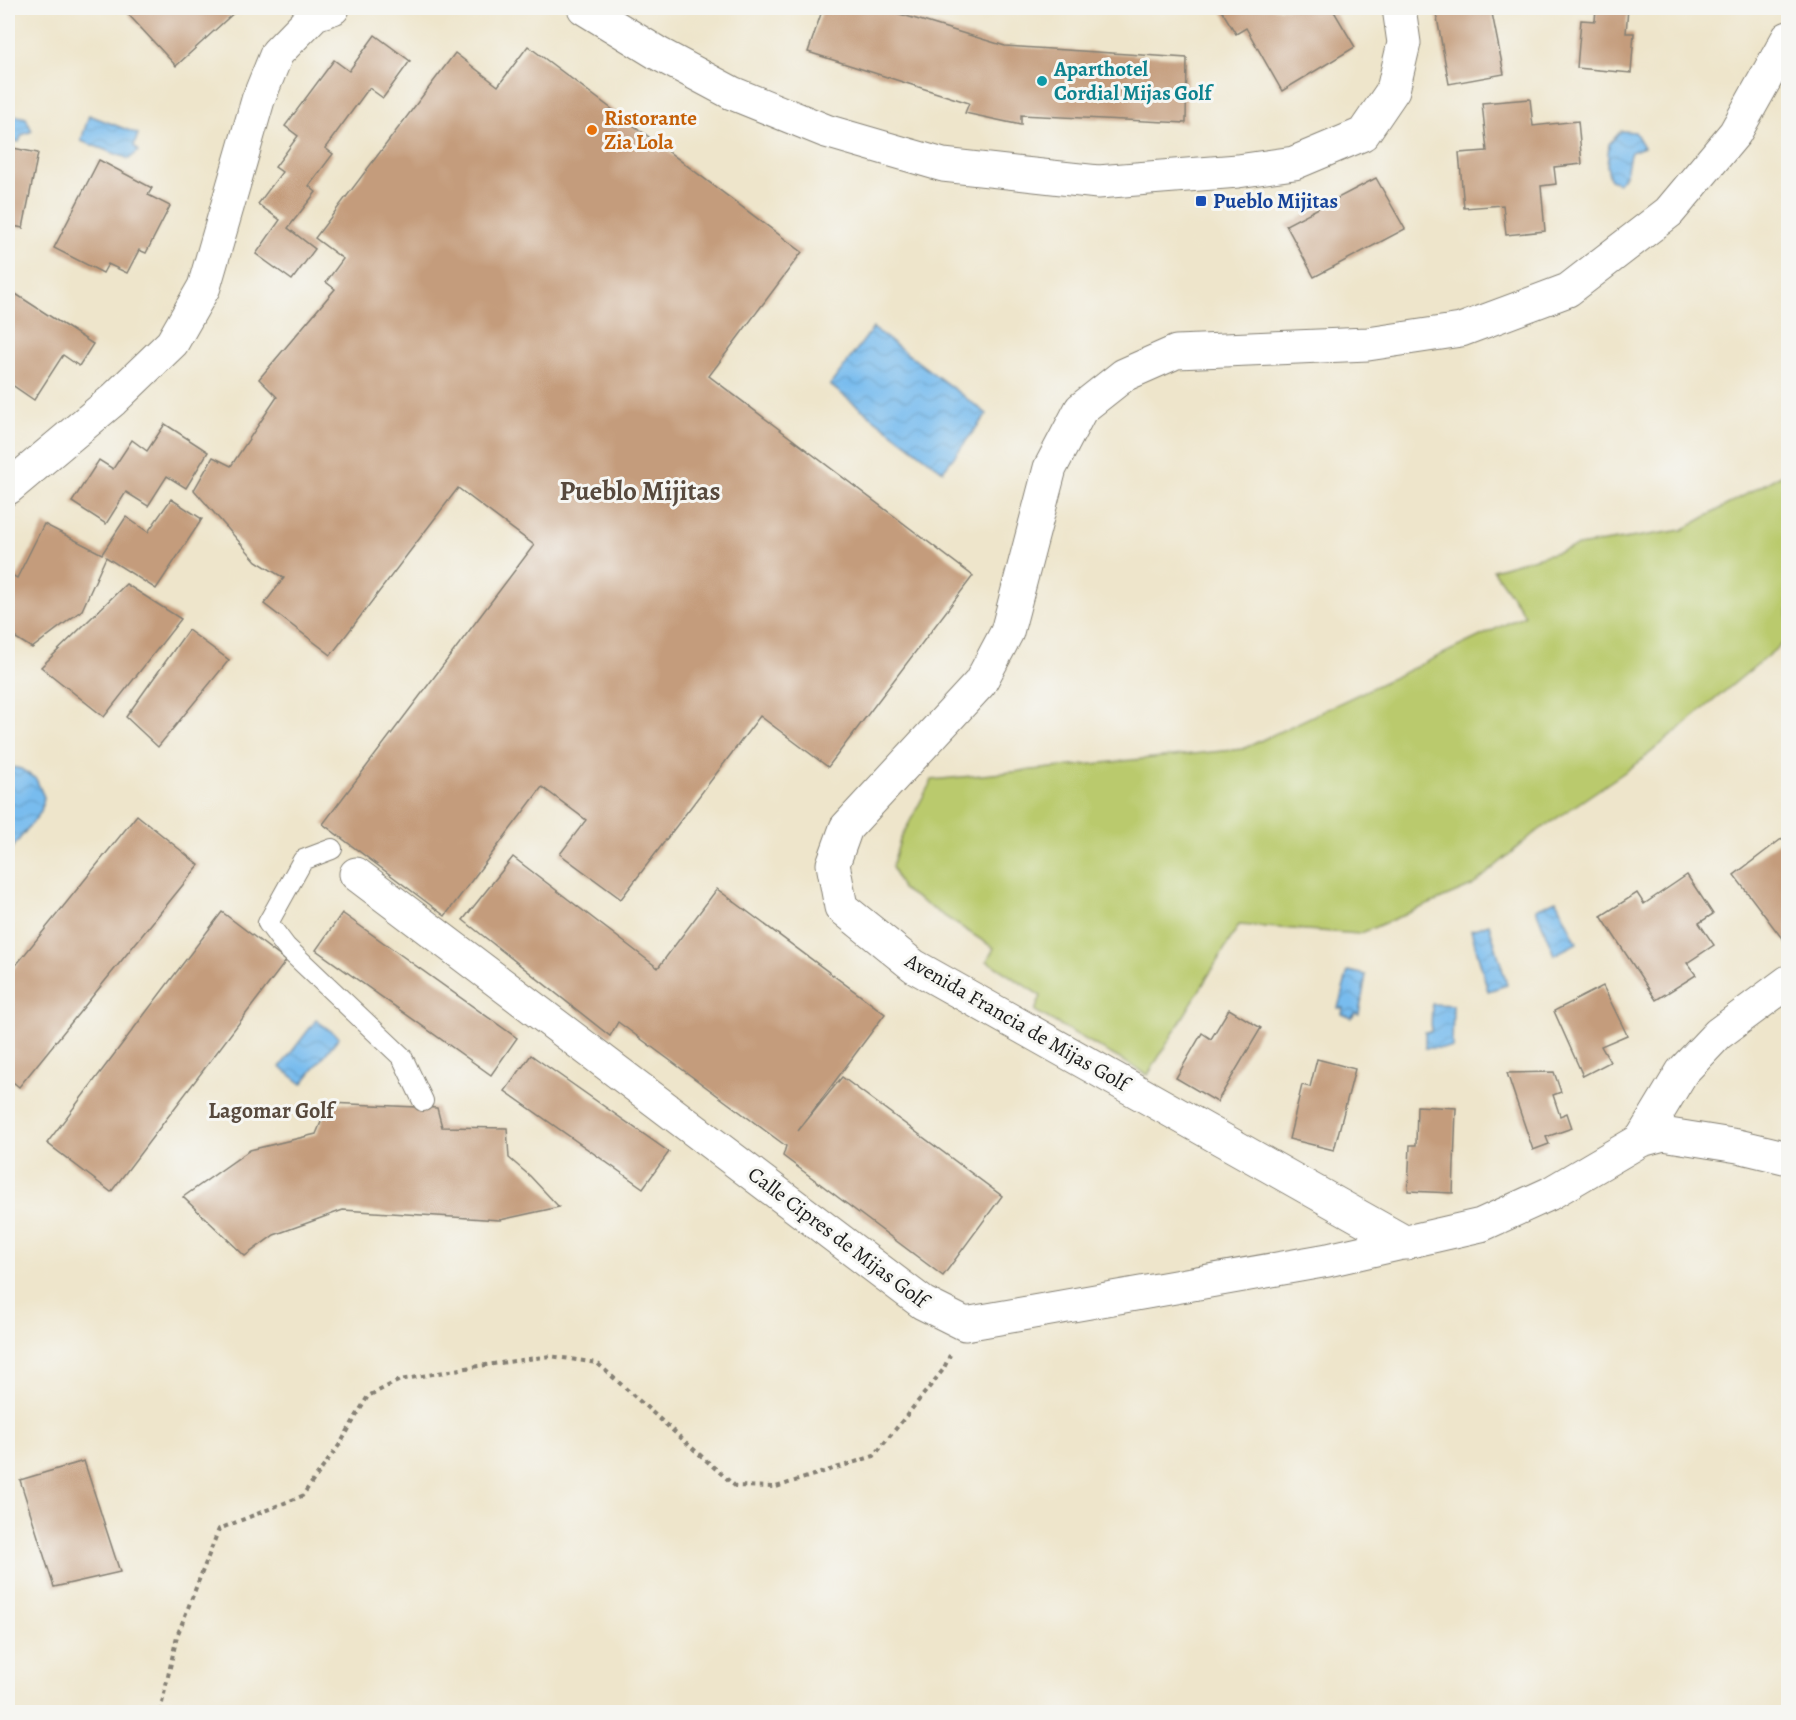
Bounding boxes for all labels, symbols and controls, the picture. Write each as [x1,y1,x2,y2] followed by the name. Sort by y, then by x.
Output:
[1053,55,1214,107] place label: Aparthotel Cordial Mijas Golf
[1035,74,1049,88] marker: Aparthotel Cordial Mijas Golf
[604,104,697,156] place label: Ristorante Zia Lola
[585,123,599,137] marker: Ristorante Zia Lola
[1213,187,1338,215] place label: Pueblo Mijitas
[1194,194,1208,208] marker: Pueblo Mijitas
[560,473,720,509] district label: Pueblo Mijitas
[899,946,1136,1099] street label: Avenida Francia de Mijas Golf
[208,1096,337,1126] district label: Lagomar Golf
[742,1160,936,1316] street label: Calle Cipres de Mijas Golf

